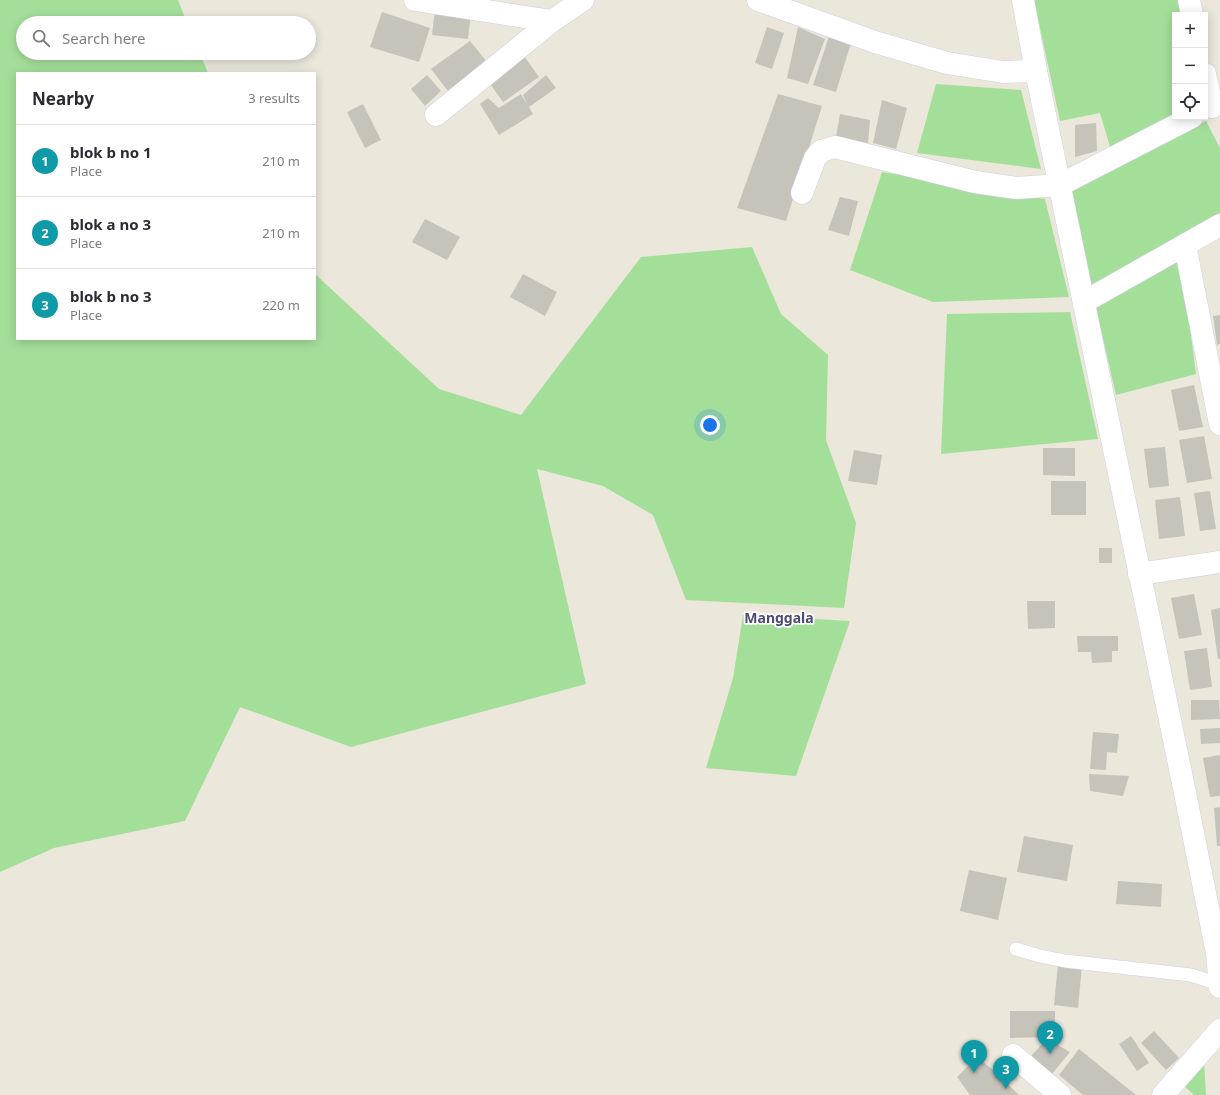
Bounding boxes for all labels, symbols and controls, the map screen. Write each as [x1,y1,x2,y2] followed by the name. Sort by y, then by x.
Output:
[1172,12,1208,120] map controls
[1172,12,1208,48] button: +
[16,16,316,60] search box
[30,27,52,49] icon: search
[62,28,145,48] text: Search here
[1172,48,1208,84] button: −
[1172,84,1208,120] button: locate
[32,87,94,110] text: Nearby
[248,89,300,107] text: 3 results
[70,142,152,162] text: blok b no 1
[41,152,49,170] text: 1
[262,152,300,170] text: 210 m
[70,162,102,180] text: Place
[70,214,151,234] text: blok a no 3
[41,224,49,242] text: 2
[262,224,300,242] text: 210 m
[70,234,102,252] text: Place
[70,286,152,306] text: blok b no 3
[41,296,49,314] text: 3
[262,296,300,314] text: 220 m
[70,306,102,324] text: Place
[700,415,720,435] your location
[744,608,814,627] district label: Manggala
[1037,1021,1063,1054] pin: 2
[961,1040,987,1073] pin: 1
[993,1056,1019,1089] pin: 3

